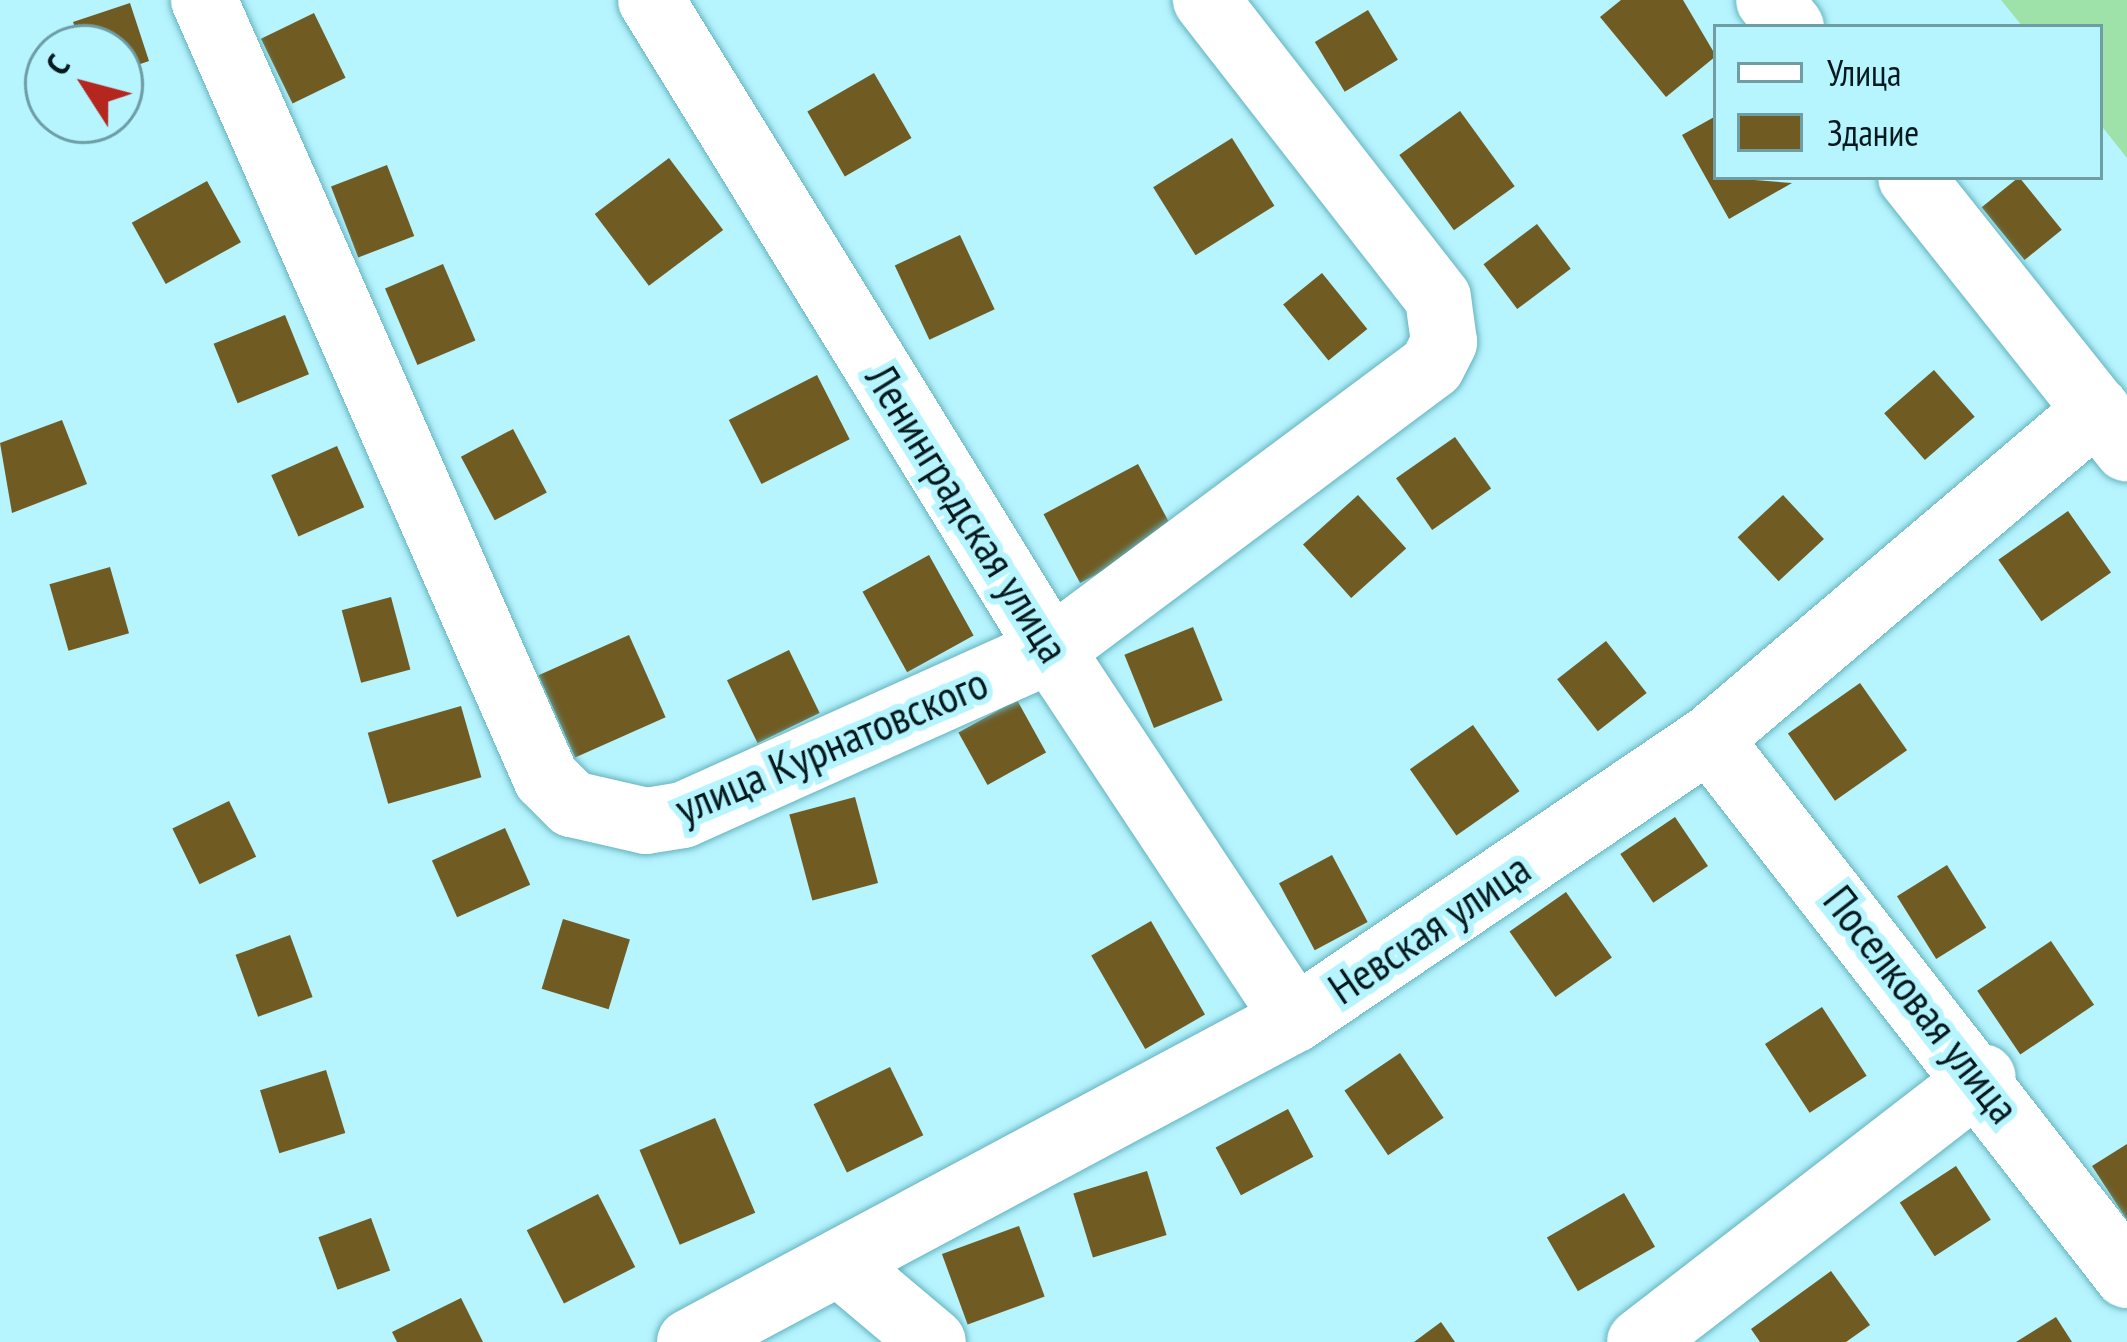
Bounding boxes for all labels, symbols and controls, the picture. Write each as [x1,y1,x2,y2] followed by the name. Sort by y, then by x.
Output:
[24,24,144,144] north arrow
[1713,24,2103,180] legend
[35,46,79,83] text: С
[1827,49,1901,96] text: Улица
[1827,109,1919,156] text: Здание
[855,354,1081,672] street label: Ленинградская улица
[667,655,995,835] street label: улица Курнатовского
[1318,841,1540,1015] street label: Невская улица
[1813,875,2031,1133] street label: Поселковая улица

